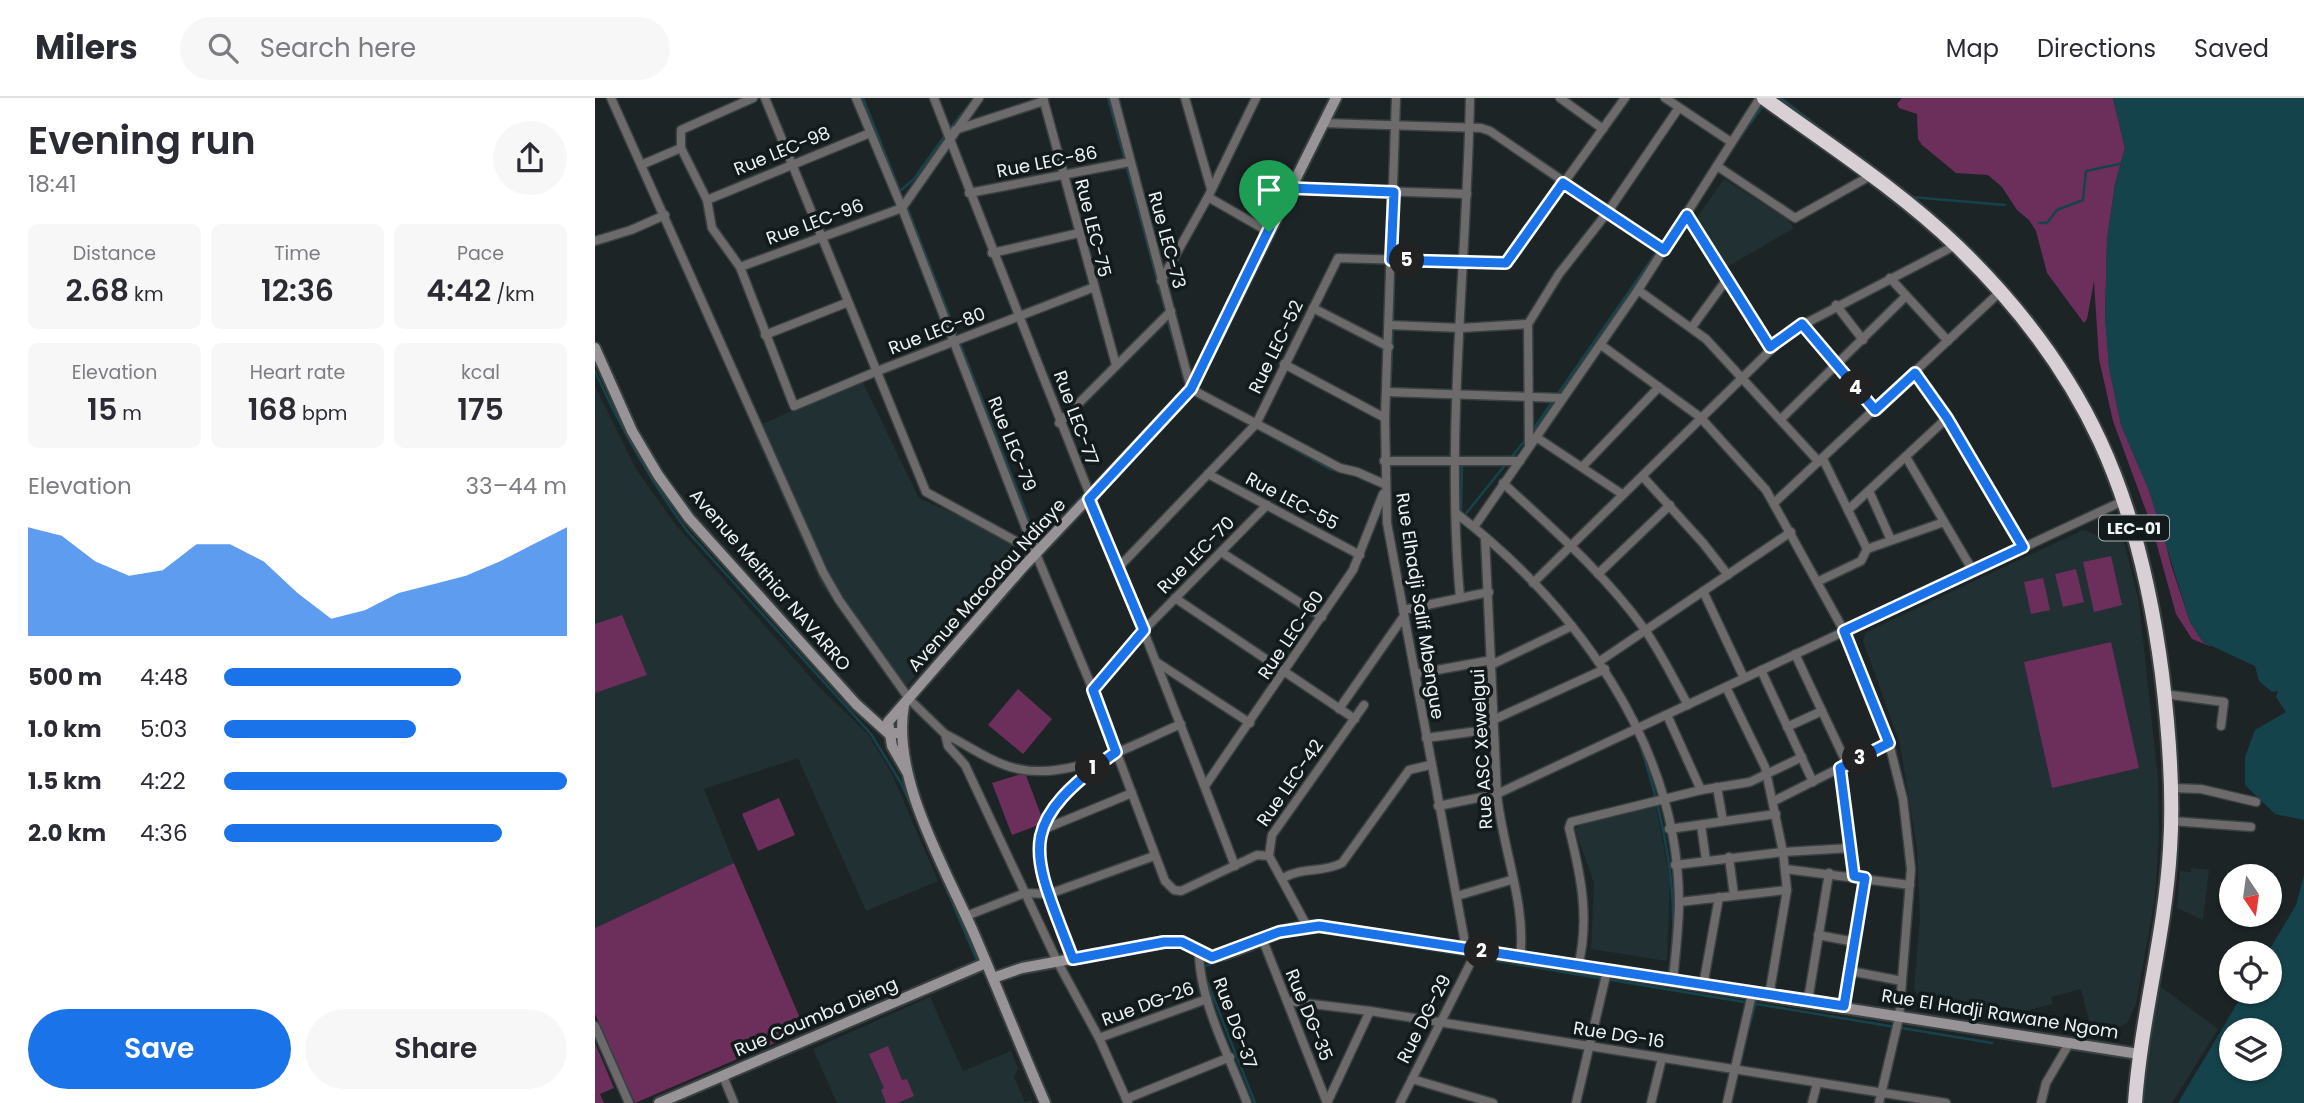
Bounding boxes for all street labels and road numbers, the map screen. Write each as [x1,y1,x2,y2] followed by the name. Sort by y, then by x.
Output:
[730,120,834,181] street label: Rue LEC-98
[994,140,1099,184] street label: Rue LEC-86
[1069,176,1118,280] street label: Rue LEC-75
[1143,188,1192,291] street label: Rue LEC-73
[763,192,867,251] street label: Rue LEC-96
[1242,296,1309,398] street label: Rue LEC-52
[885,301,989,360] street label: Rue LEC-80
[1048,367,1105,469] street label: Rue LEC-77
[982,393,1043,495] street label: Rue LEC-79
[1241,466,1343,536] street label: Rue LEC-55
[684,483,857,676] street label: Avenue Melthior NAVARRO
[1390,491,1451,721] street label: Rue Elhadji Salif Mbengue
[902,493,1071,677] street label: Avenue Macodou Ndiaye
[1151,510,1240,599] street label: Rue LEC-70
[2099,516,2169,540] road number: LEC-01
[1252,585,1329,684] street label: Rue LEC-60
[1465,668,1498,830] street label: Rue ASC Xewelgui
[1250,734,1329,831] street label: Rue LEC-42
[1280,965,1339,1064] street label: Rue DG-35
[1390,970,1457,1068] street label: Rue DG-29
[730,971,901,1062] street label: Rue Coumba Dieng
[1207,974,1264,1072] street label: Rue DG-37
[1098,975,1198,1032] street label: Rue DG-26
[1880,982,2120,1045] street label: Rue El Hadji Rawane Ngom
[1572,1015,1667,1054] street label: Rue DG-16

